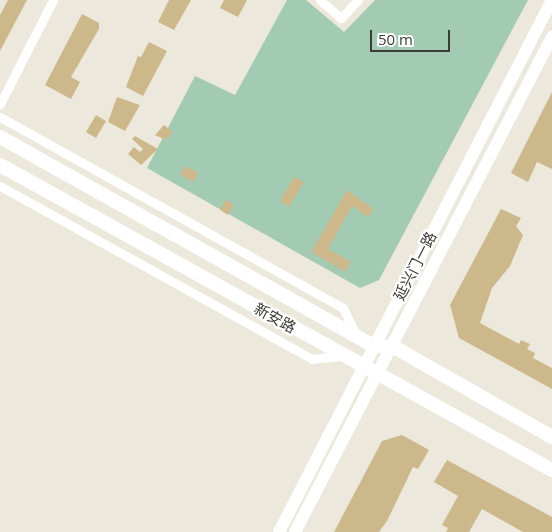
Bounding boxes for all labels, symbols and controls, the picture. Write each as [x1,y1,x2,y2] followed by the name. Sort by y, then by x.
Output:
[372,20,452,52] scale bar
[378,29,413,49] text: 50 m
[390,229,440,303] street label: 延兴门一路
[251,299,299,337] street label: 新安路

